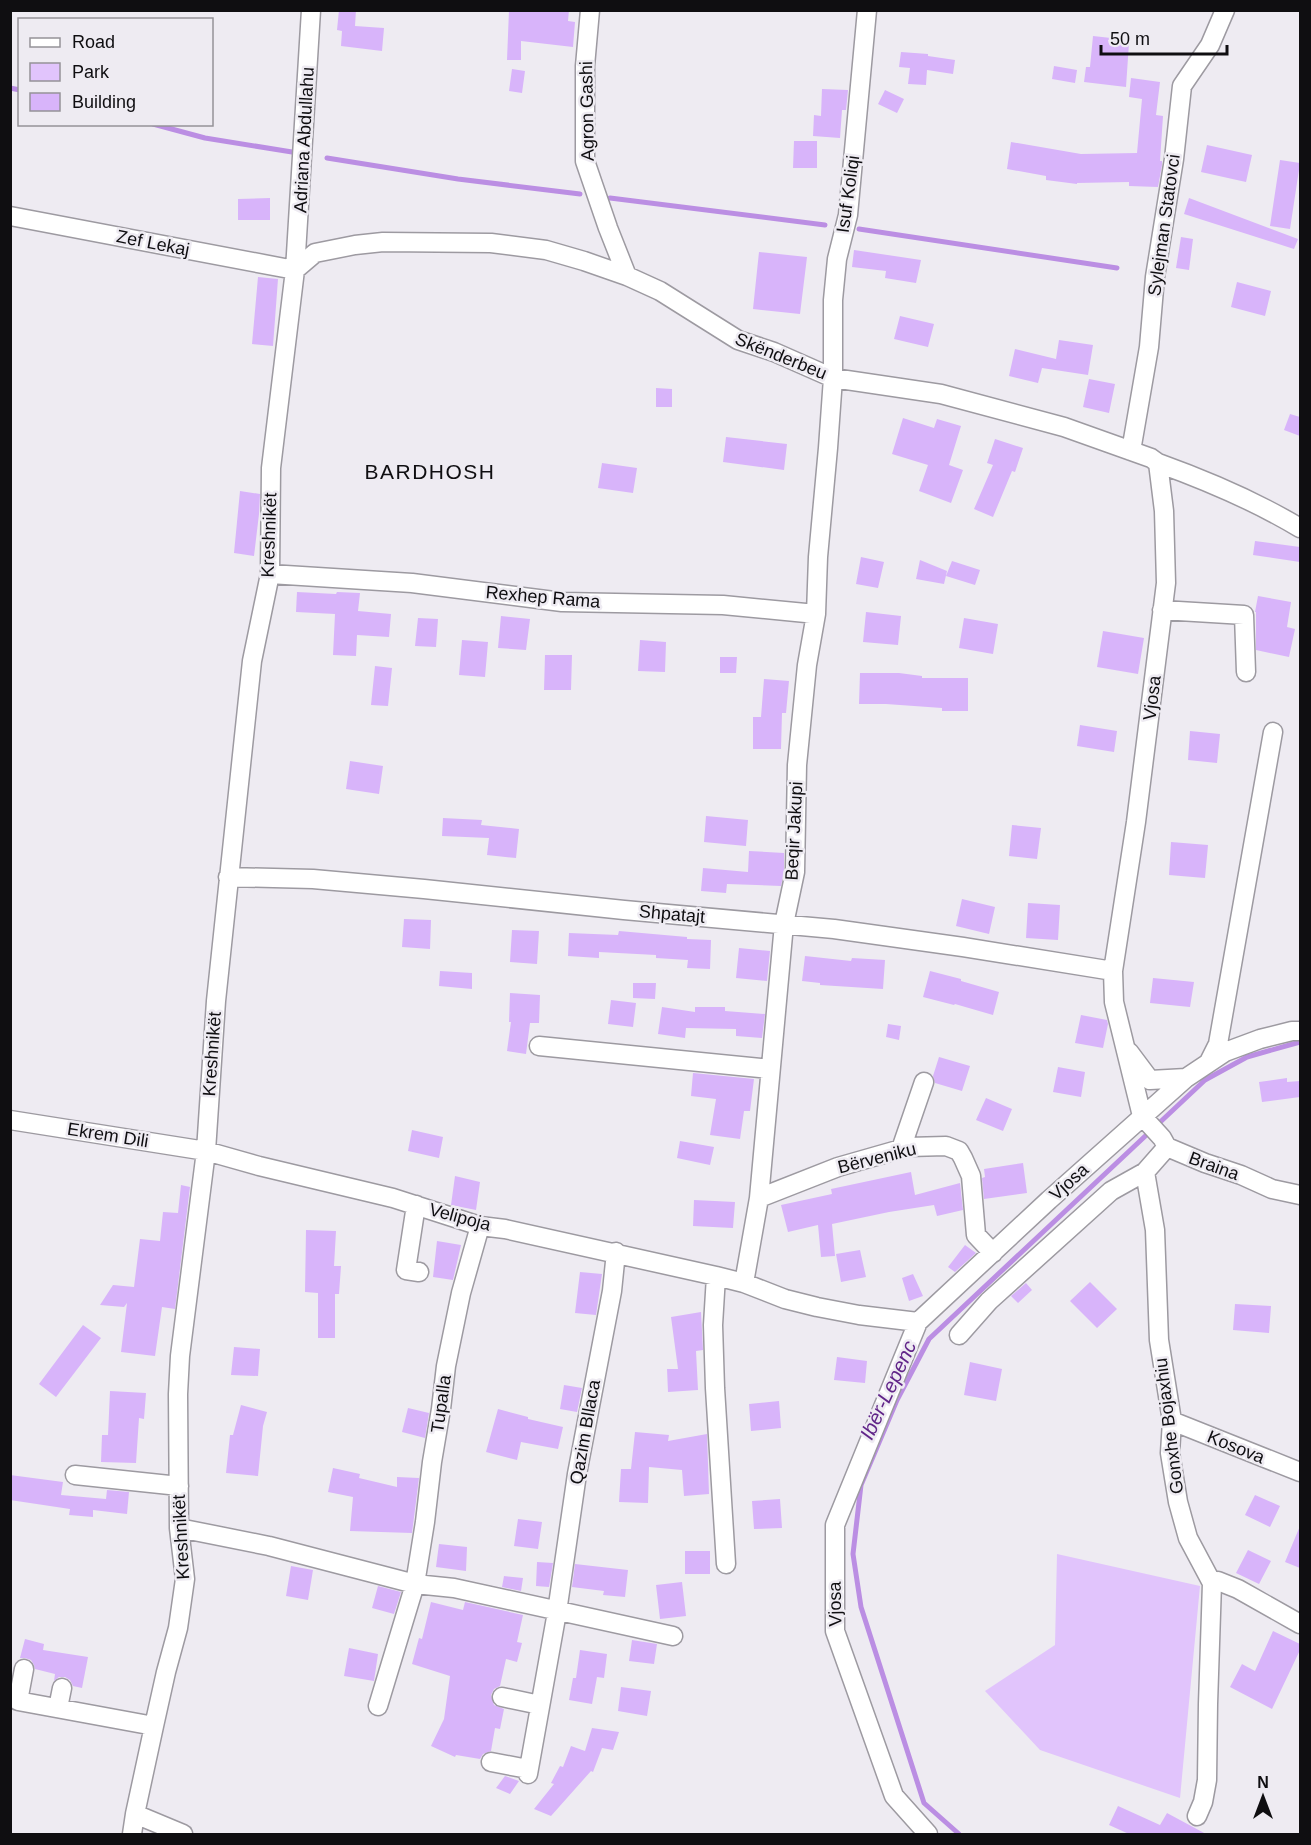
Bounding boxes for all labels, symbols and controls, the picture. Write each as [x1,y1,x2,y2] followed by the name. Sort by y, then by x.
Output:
[18,18,213,126] legend
[1101,18,1227,56] scale bar
[1110,29,1150,49] text: 50 m
[72,32,115,52] text: Road
[576,61,598,161] street label: Agron Gashi
[72,62,110,82] text: Park
[290,67,318,213] street label: Adriana Abdullahu
[72,92,136,112] text: Building
[1144,153,1184,297] street label: Sylejman Statovci
[833,154,863,234] street label: Isuf Koliqi
[115,226,191,260] street label: Zef Lekaj
[732,329,830,383] street label: Skënderbeu
[364,460,496,483] district label: BARDHOSH
[258,492,280,578] street label: Kreshnikët
[485,582,602,612] street label: Rexhep Rama
[1139,673,1165,722] street label: Vjosa
[781,781,807,881] street label: Beqir Jakupi
[638,901,706,927] street label: Shpatajt
[199,1011,225,1097] street label: Kreshnikët
[66,1119,150,1151] street label: Ekrem Dili
[836,1139,918,1177] street label: Bërveniku
[1186,1148,1243,1185] street label: Braina
[1046,1159,1093,1204] street label: Vjosa
[427,1199,494,1235] street label: Velipoja
[856,1337,920,1443] water label: Ibër-Lepenc
[1151,1357,1187,1495] street label: Gonxhe Bojaxhiu
[427,1373,455,1434] street label: Tupalla
[566,1377,604,1486] street label: Qazim Bllaca
[1204,1426,1268,1468] street label: Kosova
[169,1494,193,1580] street label: Kreshnikët
[825,1580,845,1627] street label: Vjosa
[1233,1767,1293,1827] north arrow
[1257,1774,1269,1791] text: N

